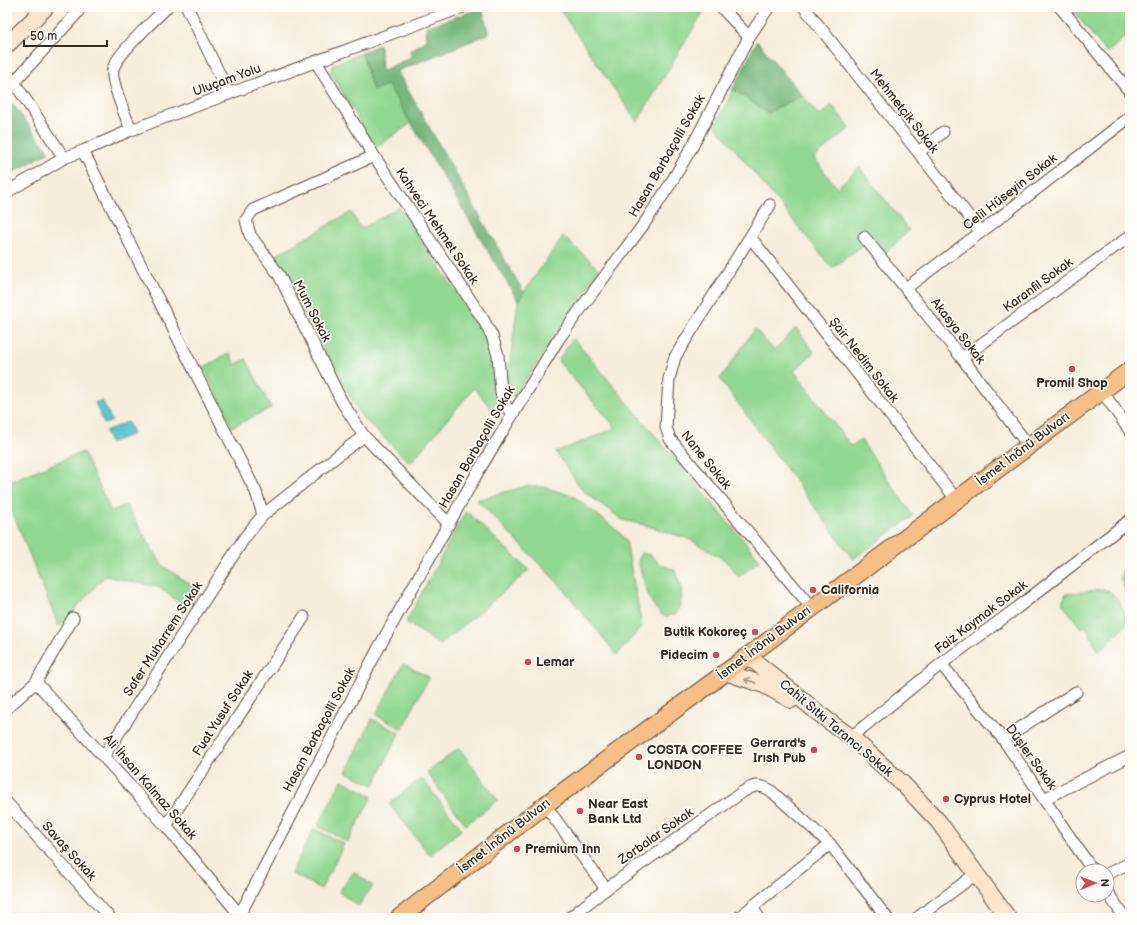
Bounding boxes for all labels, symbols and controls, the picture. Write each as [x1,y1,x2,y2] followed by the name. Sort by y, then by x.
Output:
[24,22,107,48] scale bar
[30,29,57,44] text: 50 m
[191,60,263,100] street label: Uluçam Yolu
[866,66,942,157] street label: Mehmetçik Sokak
[625,91,709,220] street label: Hasan Barbaçolli Sokak
[960,150,1061,234] street label: Celil Hüseyin Sokak
[392,165,482,288] street label: Kahveci Mehmet Sokak
[1000,254,1077,316] street label: Karanfil Sokak
[290,277,335,345] street label: Mum Sokak
[927,295,989,368] street label: Akasya Sokak
[826,314,903,406] street label: Şair Nedim Sokak
[1067,364,1077,374] marker: Promil Shop
[1036,375,1108,391] place label: Promil Shop
[435,382,519,511] street label: Hasan Barbaçolli Sokak
[973,409,1073,489] street label: İsmet İnönü Bulvarı
[678,428,735,493] street label: Nane Sokak
[932,577,1031,657] street label: Faiz Kaymak Sokak
[120,578,206,699] street label: Safer Muharrem Sokak
[821,582,879,598] place label: California
[808,585,818,595] marker: California
[714,603,814,683] street label: İsmet İnönü Bulvarı
[664,624,747,640] place label: Butik Kokoreç
[750,627,760,637] marker: Butik Kokoreç
[660,647,708,663] place label: Pidecim
[711,650,721,660] marker: Pidecim
[536,654,575,670] place label: Lemar
[523,657,533,667] marker: Lemar
[279,664,359,795] street label: Hasan Barbaçolli Sokak
[189,667,257,759] street label: Fuat Yusuf Sokak
[744,676,756,684] one-way arrow
[776,676,896,780] street label: Cahit Sıtkı Tarancı Sokak
[1002,721,1060,793] street label: Düşler Sokak
[100,731,200,843] street label: Ali İhsan Kalmaz Sokak
[750,735,806,766] place label: Gerrard's Irısh Pub
[647,742,743,773] place label: COSTA COFFEE LONDON
[809,745,819,755] marker: Gerrard's Irısh Pub
[634,752,644,762] marker: COSTA COFFEE LONDON
[954,791,1031,807] place label: Cyprus Hotel
[941,794,951,804] marker: Cyprus Hotel
[455,795,553,877] street label: İsmet İnönü Bulvarı
[588,796,648,827] place label: Near East Bank Ltd
[615,804,697,868] street label: Zorbalar Sokak
[575,806,585,816] marker: Near East Bank Ltd
[38,818,100,884] street label: Savaş Sokak
[525,841,601,857] place label: Premium Inn
[512,844,522,854] marker: Premium Inn
[1075,863,1115,903] north arrow
[1098,879,1111,887] text: N

